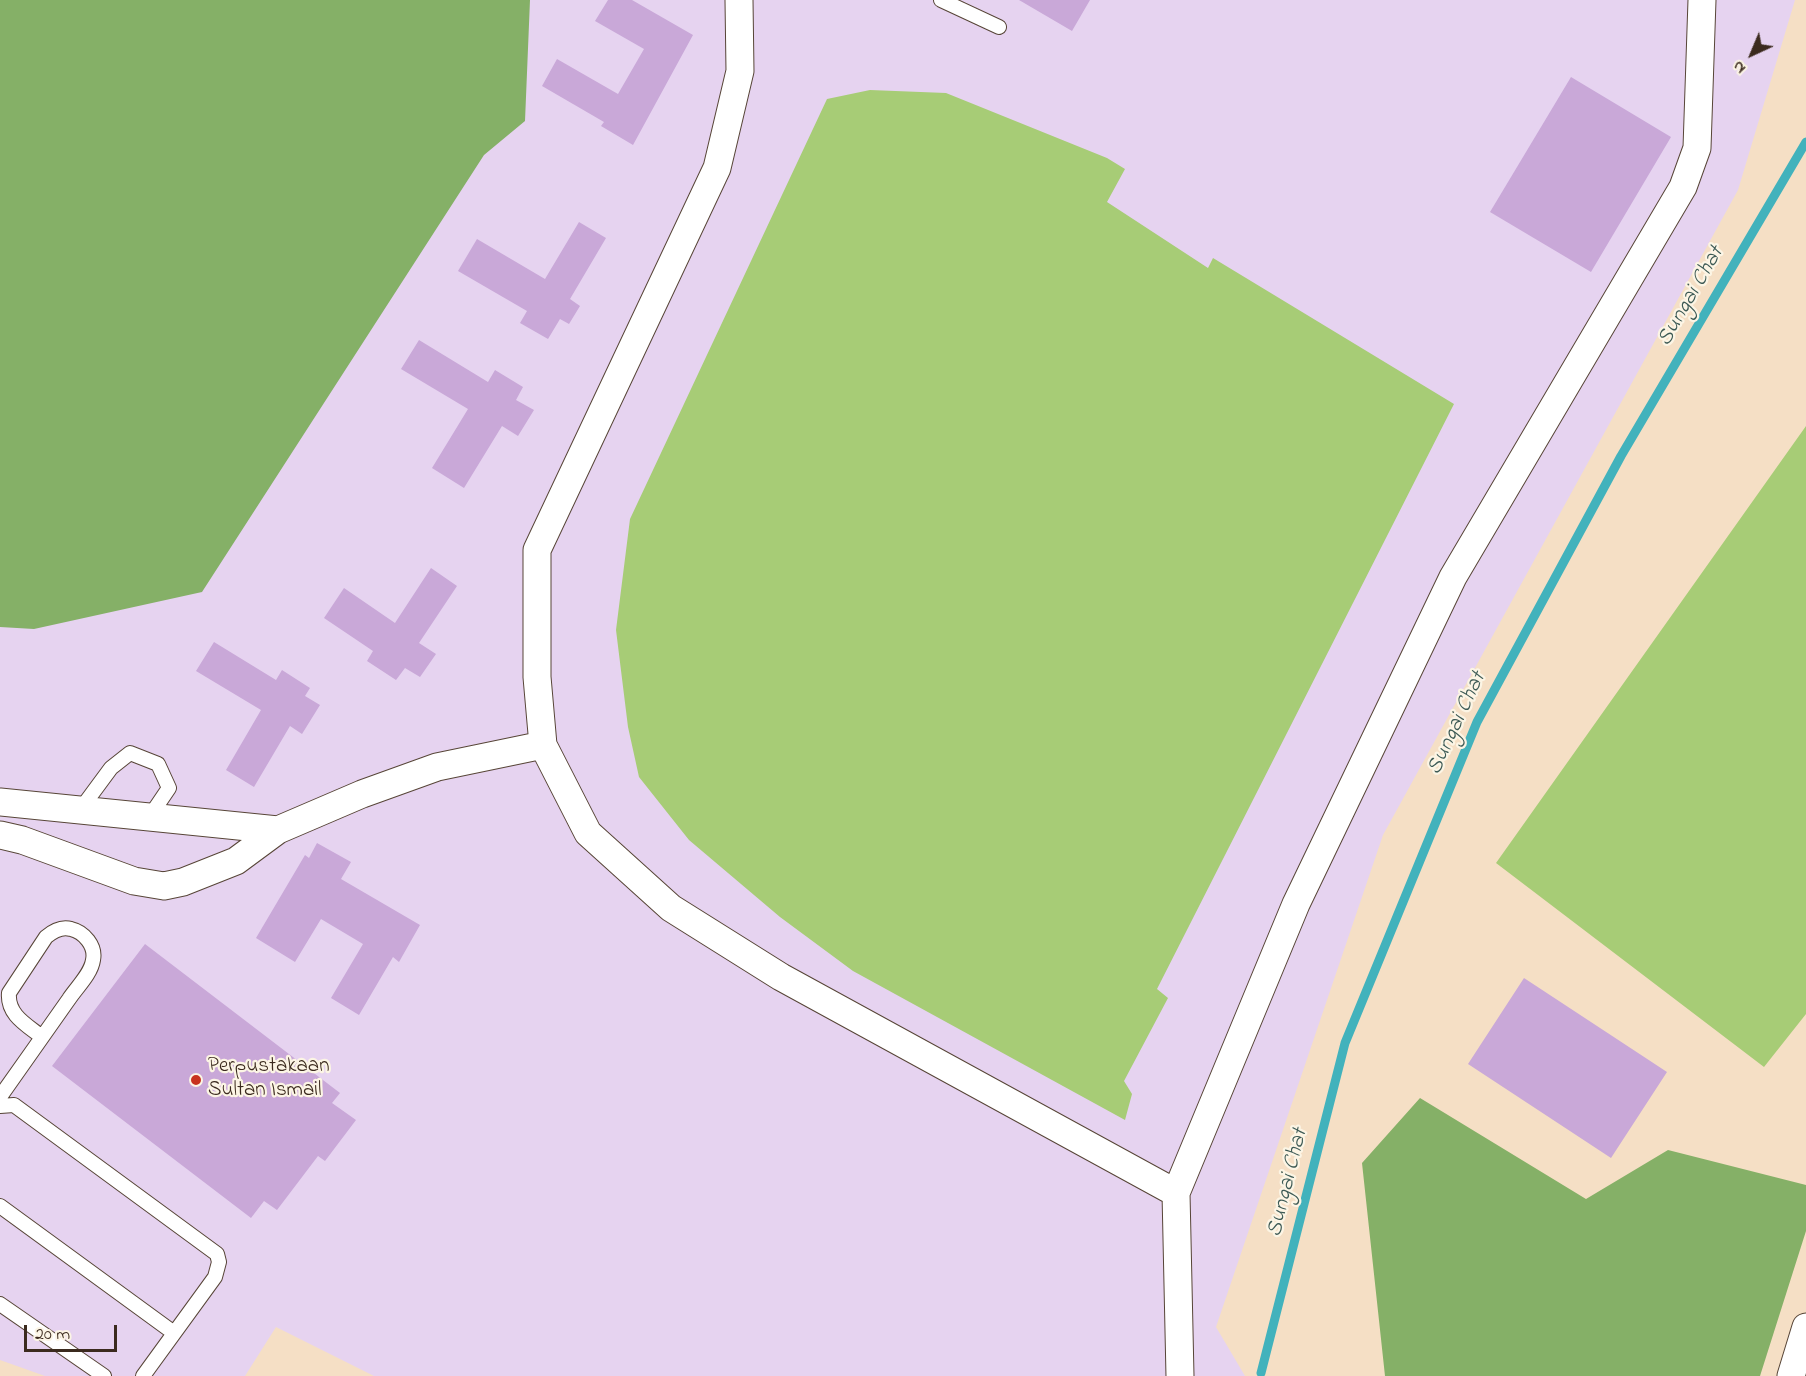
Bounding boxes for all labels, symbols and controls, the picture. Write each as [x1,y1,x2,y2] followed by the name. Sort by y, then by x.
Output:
[1722,24,1782,84] north arrow
[1727,55,1752,79] text: N
[1653,243,1731,351] water label: Sungai Chat
[1423,668,1493,780] water label: Sungai Chat
[208,1055,330,1105] place label: Perpustakaan Sultan Ismail
[189,1073,203,1087] marker: Perpustakaan Sultan Ismail
[1263,1126,1315,1240] water label: Sungai Chat
[27,1313,120,1351] scale bar
[35,1322,70,1348] text: 20 m

